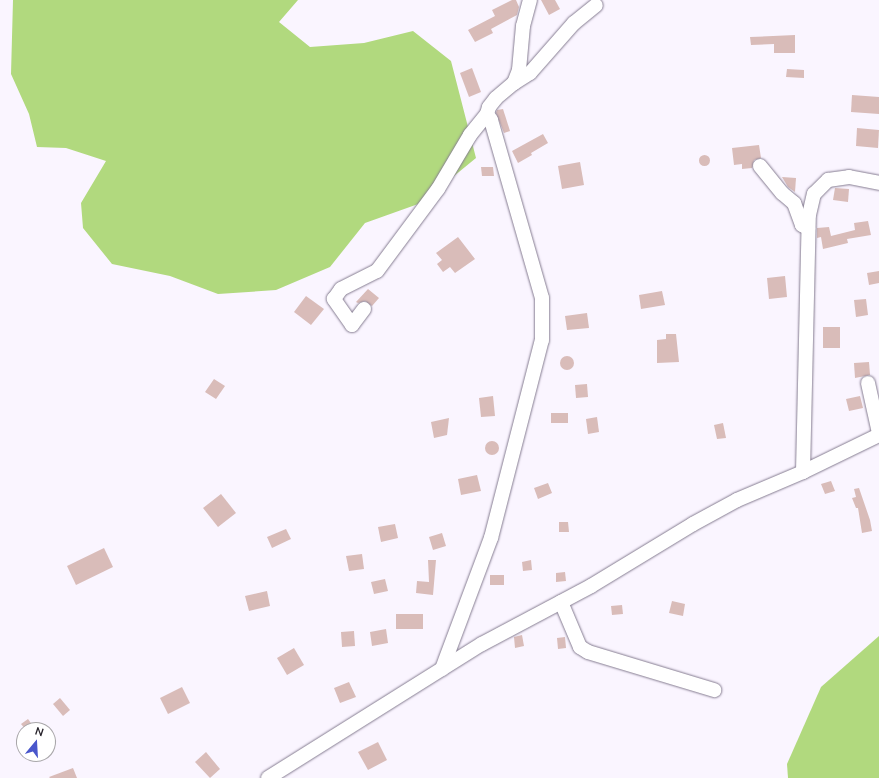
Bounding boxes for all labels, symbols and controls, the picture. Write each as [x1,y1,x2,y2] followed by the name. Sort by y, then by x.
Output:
[16,722,56,762] north arrow
[33,724,46,739] text: N

